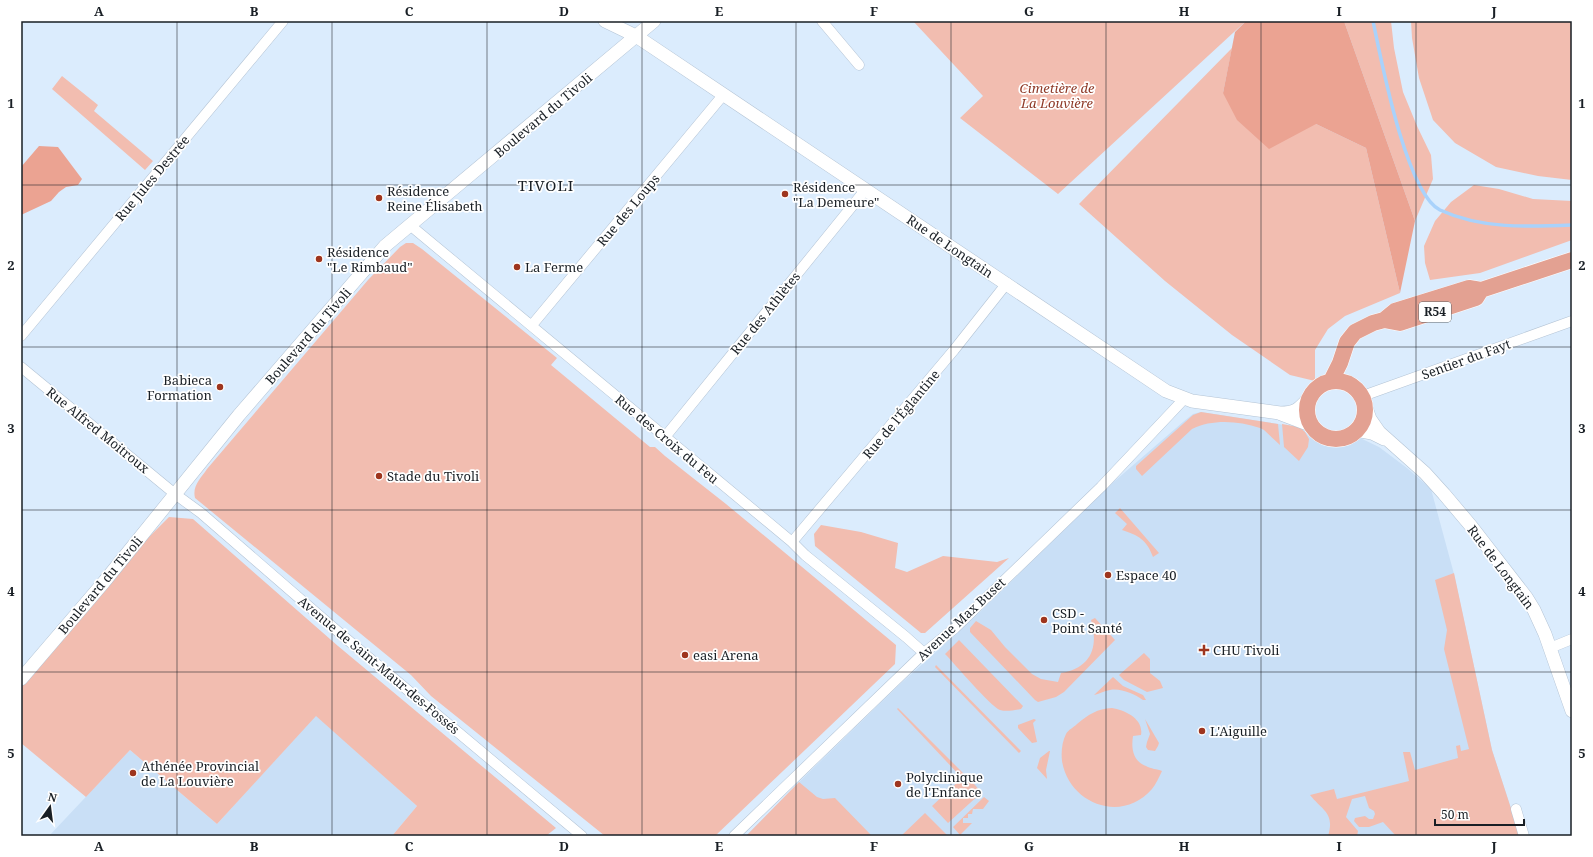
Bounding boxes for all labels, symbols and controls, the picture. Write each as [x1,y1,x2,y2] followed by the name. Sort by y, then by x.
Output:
[94,2,104,20] text: A
[250,2,259,20] text: B
[405,2,414,20] text: C
[559,2,569,20] text: D
[715,2,724,20] text: E
[870,2,878,20] text: F
[1024,2,1034,20] text: G
[1179,2,1190,20] text: H
[1336,2,1342,20] text: I
[1490,2,1497,20] text: J
[490,69,596,161] street label: Boulevard du Tivoli
[1020,79,1095,112] park label: Cimetière de La Louvière
[7,94,15,112] text: 1
[1578,94,1586,112] text: 1
[111,131,193,225] street label: Rue Jules Destrée
[593,170,664,250] street label: Rue des Loups
[518,175,574,195] district label: TIVOLI
[793,178,879,211] place label: Résidence "La Demeure"
[387,182,483,215] place label: Résidence Reine Élisabeth
[780,189,790,199] marker: Résidence "La Demeure"
[374,193,384,203] marker: Résidence Reine Élisabeth
[903,210,997,282] street label: Rue de Longtain
[327,243,413,276] place label: Résidence "Le Rimbaud"
[314,254,324,264] marker: Résidence "Le Rimbaud"
[7,256,15,274] text: 2
[1578,256,1586,274] text: 2
[525,258,583,276] place label: La Ferme
[512,262,522,272] marker: La Ferme
[726,268,804,358] street label: Rue des Athlètes
[261,284,355,388] street label: Boulevard du Tivoli
[1419,302,1451,322] road number: R54
[1419,334,1513,383] street label: Sentier du Fayt
[858,366,944,462] street label: Rue de l'Églantine
[147,371,213,404] place label: Babieca Formation
[215,382,225,392] marker: Babieca Formation
[43,383,154,477] street label: Rue Alfred Moitroux
[611,390,723,488] street label: Rue des Croix du Feu
[7,419,15,437] text: 3
[1578,419,1586,437] text: 3
[387,467,479,485] place label: Stade du Tivoli
[374,471,384,481] marker: Stade du Tivoli
[1463,521,1539,613] street label: Rue de Longtain
[54,532,146,638] street label: Boulevard du Tivoli
[1116,566,1177,584] place label: Espace 40
[1103,570,1113,580] marker: Espace 40
[913,573,1009,665] street label: Avenue Max Buset
[7,582,15,600] text: 4
[1578,582,1586,600] text: 4
[294,592,464,738] street label: Avenue de Saint-Maur-des-Fossés
[1052,604,1122,637] place label: CSD - Point Santé
[1039,615,1049,625] marker: CSD - Point Santé
[1213,641,1279,659] place label: CHU Tivoli
[1198,644,1210,656] marker: CHU Tivoli
[693,646,759,664] place label: easi Arena
[680,650,690,660] marker: easi Arena
[1210,722,1267,740] place label: L'Aiguille
[1197,726,1207,736] marker: L'Aiguille
[7,744,15,762] text: 5
[1578,744,1586,762] text: 5
[141,757,259,790] place label: Athénée Provincial de La Louvière
[128,768,138,778] marker: Athénée Provincial de La Louvière
[906,768,983,801] place label: Polyclinique de l'Enfance
[893,779,903,789] marker: Polyclinique de l'Enfance
[30,787,70,827] north arrow
[47,788,59,805] text: N
[1435,801,1524,827] scale bar
[1441,806,1469,823] text: 50 m
[94,837,104,855] text: A
[250,837,259,855] text: B
[405,837,414,855] text: C
[559,837,569,855] text: D
[715,837,724,855] text: E
[870,837,878,855] text: F
[1024,837,1034,855] text: G
[1179,837,1190,855] text: H
[1336,837,1342,855] text: I
[1490,837,1497,855] text: J

